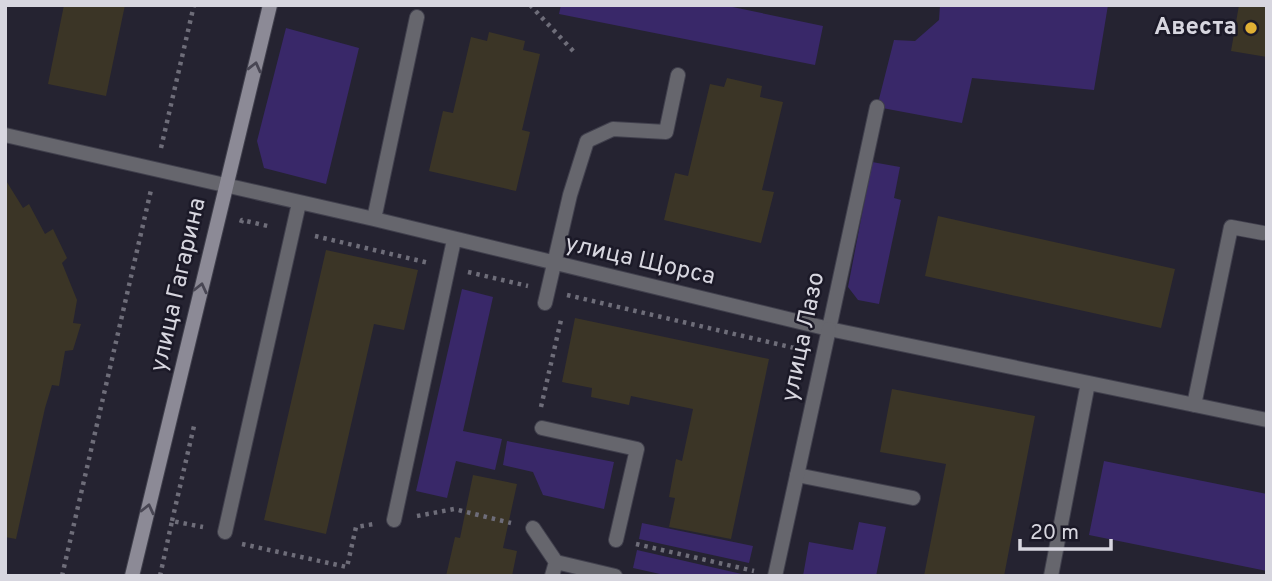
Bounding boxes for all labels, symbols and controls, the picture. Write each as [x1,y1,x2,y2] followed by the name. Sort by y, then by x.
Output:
[1154,13,1237,43] place label: Авеста
[1243,20,1259,36] marker: Авеста
[247,61,261,73] one-way arrow
[144,195,214,375] street label: улица Гагарина
[562,229,718,293] street label: улица Щорса
[776,269,832,405] street label: улица Лазо
[193,282,207,294] one-way arrow
[140,503,154,515] one-way arrow
[1020,508,1111,552] scale bar
[1030,520,1079,547] text: 20 m

